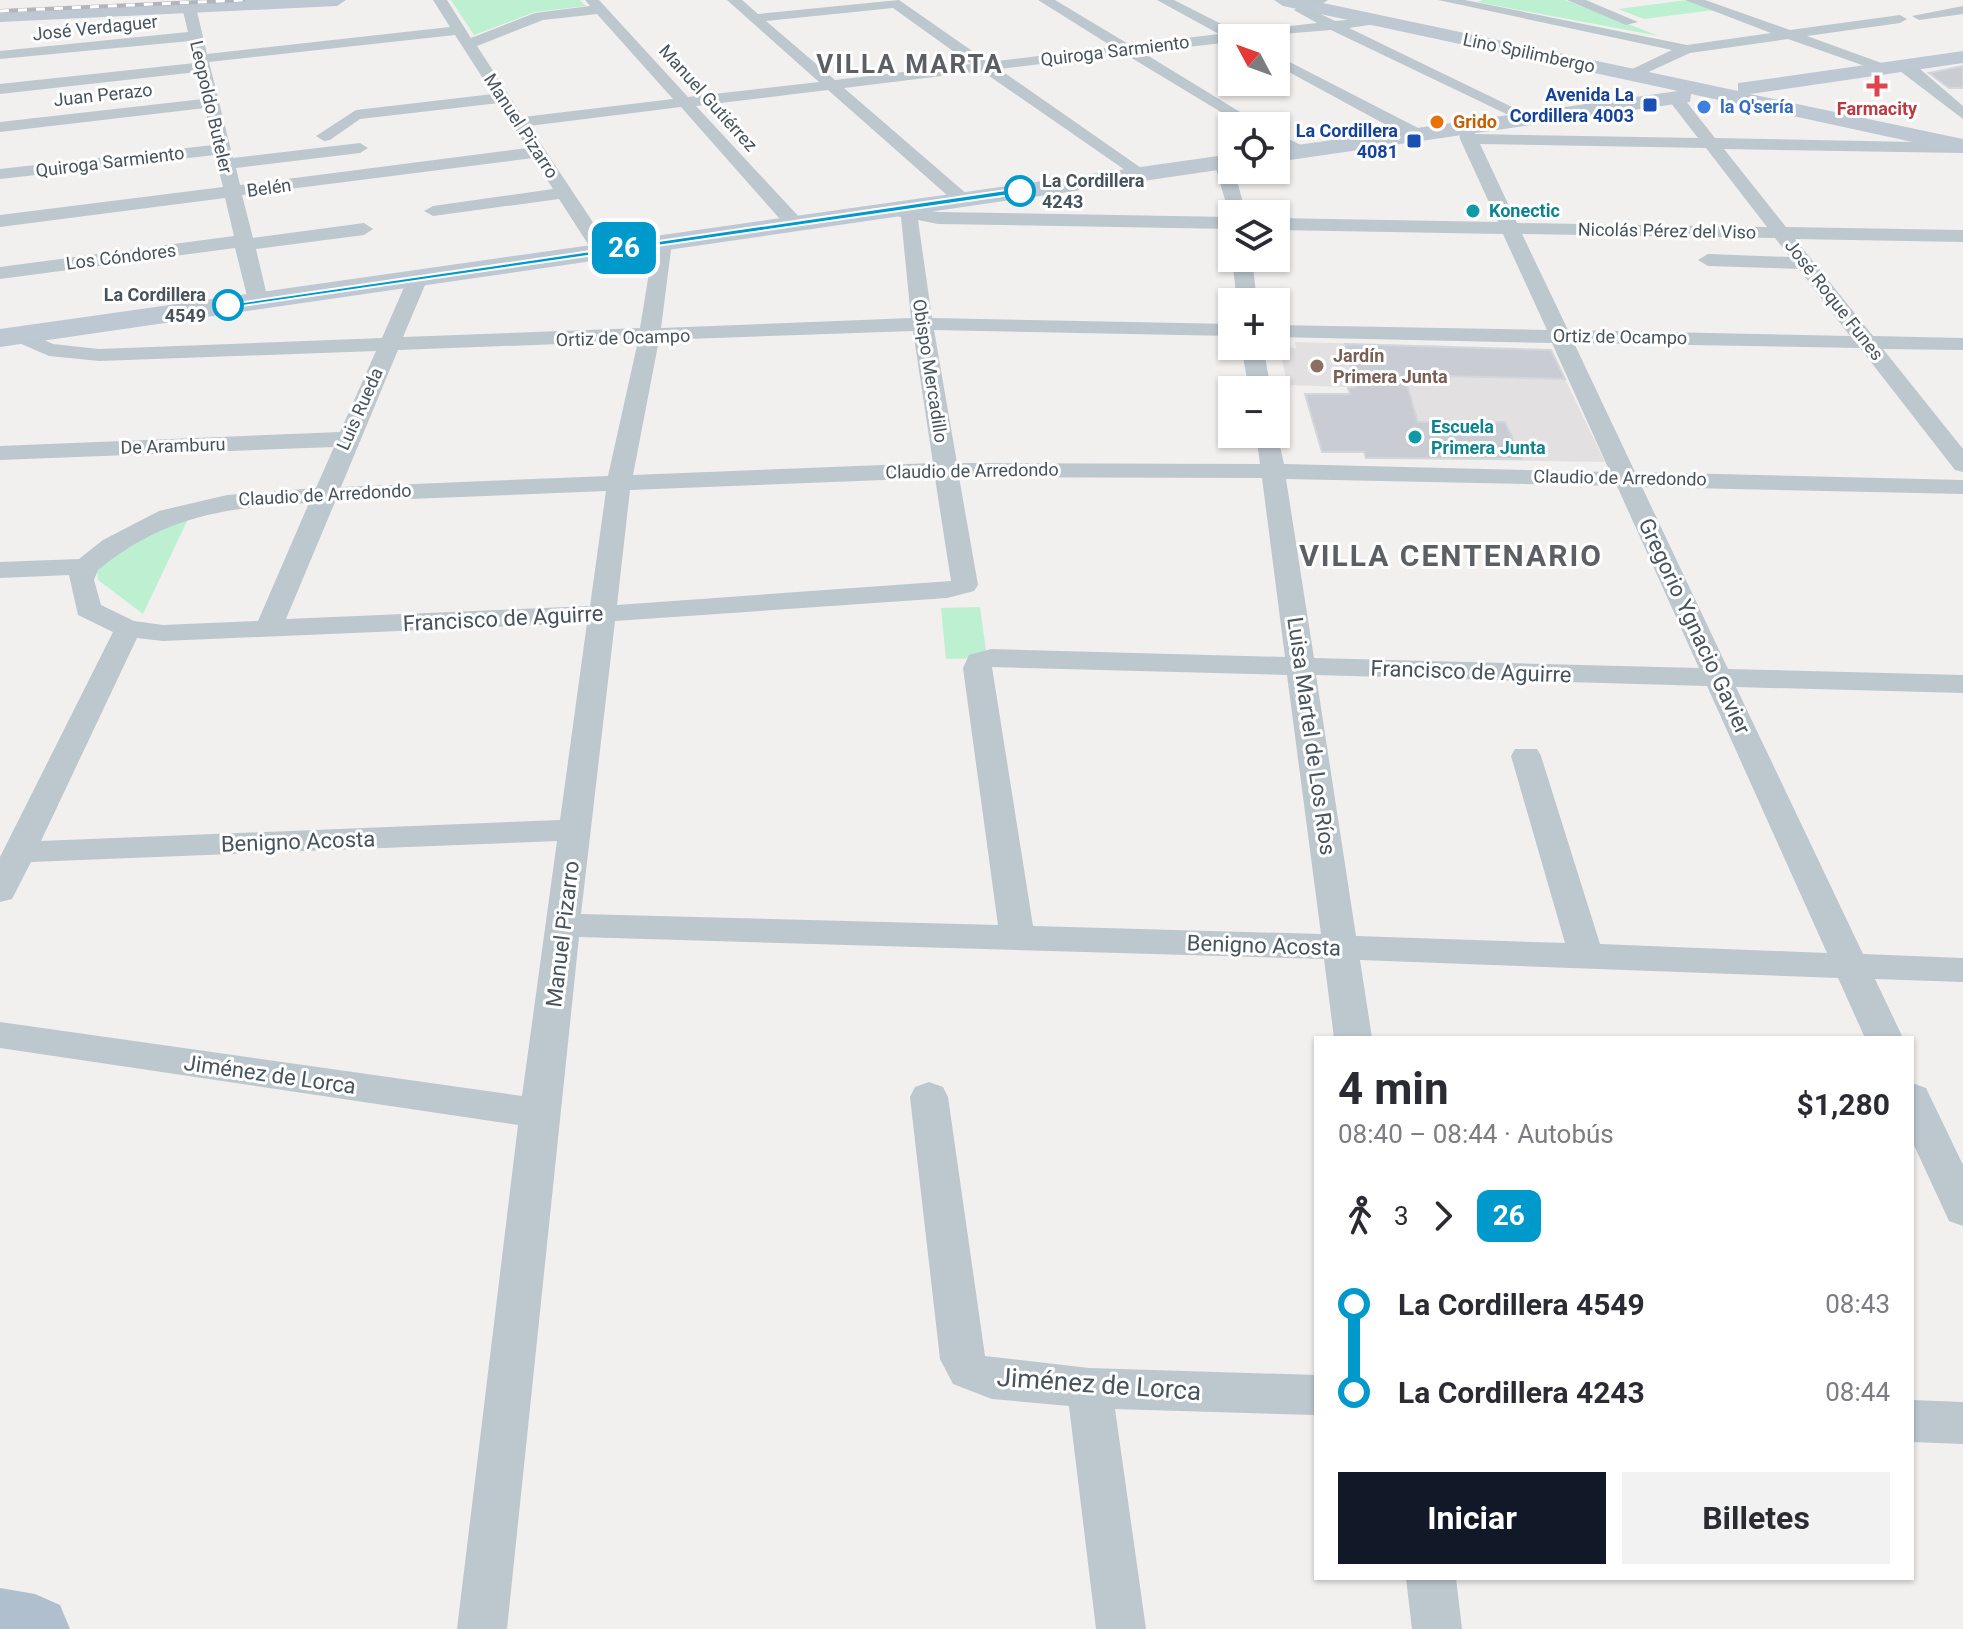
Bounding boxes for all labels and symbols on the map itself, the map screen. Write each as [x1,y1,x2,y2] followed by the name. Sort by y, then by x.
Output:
[31,10,159,45] street label: José Verdaguer
[1218,24,1290,96] north arrow
[1461,28,1597,77] street label: Lino Spilimbergo
[1039,31,1190,70] street label: Quiroga Sarmiento
[186,38,237,175] street label: Leopoldo Buteler
[655,40,762,155] street label: Manuel Gutiérrez
[816,49,1004,79] district label: VILLA MARTA
[480,69,563,182] street label: Manuel Pizarro
[1868,77,1886,95] marker: Farmacity
[52,79,153,110] street label: Juan Perazo
[1510,84,1634,126] place label: Avenida La Cordillera 4003
[1641,96,1659,114] marker: Avenida La Cordillera 4003
[1720,96,1794,117] place label: la Q'sería
[1695,98,1713,116] marker: la Q'sería
[1837,98,1918,119] place label: Farmacity
[1453,111,1497,132] place label: Grido
[1428,113,1446,131] marker: Grido
[1296,120,1398,162] place label: La Cordillera 4081
[1405,132,1423,150] marker: La Cordillera 4081
[34,142,185,181] street label: Quiroga Sarmiento
[1042,170,1145,212] place label: La Cordillera 4243
[245,174,292,201] street label: Belén
[1005,176,1035,206] marker: La Cordillera 4243
[1489,200,1560,221] place label: Konectic
[1464,202,1482,220] marker: Konectic
[1578,218,1756,243] street label: Nicolás Pérez del Viso
[588,222,660,274] line badge: 26
[1781,235,1888,364] street label: José Roque Funes
[65,239,177,274] street label: Los Cóndores
[104,284,206,326] place label: La Cordillera 4549
[213,290,243,320] marker: La Cordillera 4549
[909,298,952,444] street label: Obispo Mercadillo
[555,325,691,350] street label: Ortiz de Ocampo
[1553,325,1687,348] street label: Ortiz de Ocampo
[1333,345,1448,387] place label: Jardín Primera Junta
[1308,357,1326,375] marker: Jardín Primera Junta
[332,364,387,453] street label: Luis Rueda
[1431,416,1546,458] place label: Escuela Primera Junta
[1406,428,1424,446] marker: Escuela Primera Junta
[120,433,226,458] street label: De Aramburu
[885,458,1059,483] street label: Claudio de Arredondo
[1533,465,1707,490] street label: Claudio de Arredondo
[238,479,412,510] street label: Claudio de Arredondo
[1633,514,1756,739] street label: Gregorio Ygnacio Gavier
[1299,538,1603,573] district label: VILLA CENTENARIO
[402,601,604,636] street label: Francisco de Aguirre
[1282,615,1341,857] street label: Luisa Martel de Los Ríos
[1370,656,1572,687] street label: Francisco de Aguirre
[220,826,376,857] street label: Benigno Acosta
[541,859,584,1009] street label: Manuel Pizarro
[1186,930,1342,961] street label: Benigno Acosta
[182,1050,357,1099] street label: Jiménez de Lorca
[996,1362,1202,1406] street label: Jiménez de Lorca

